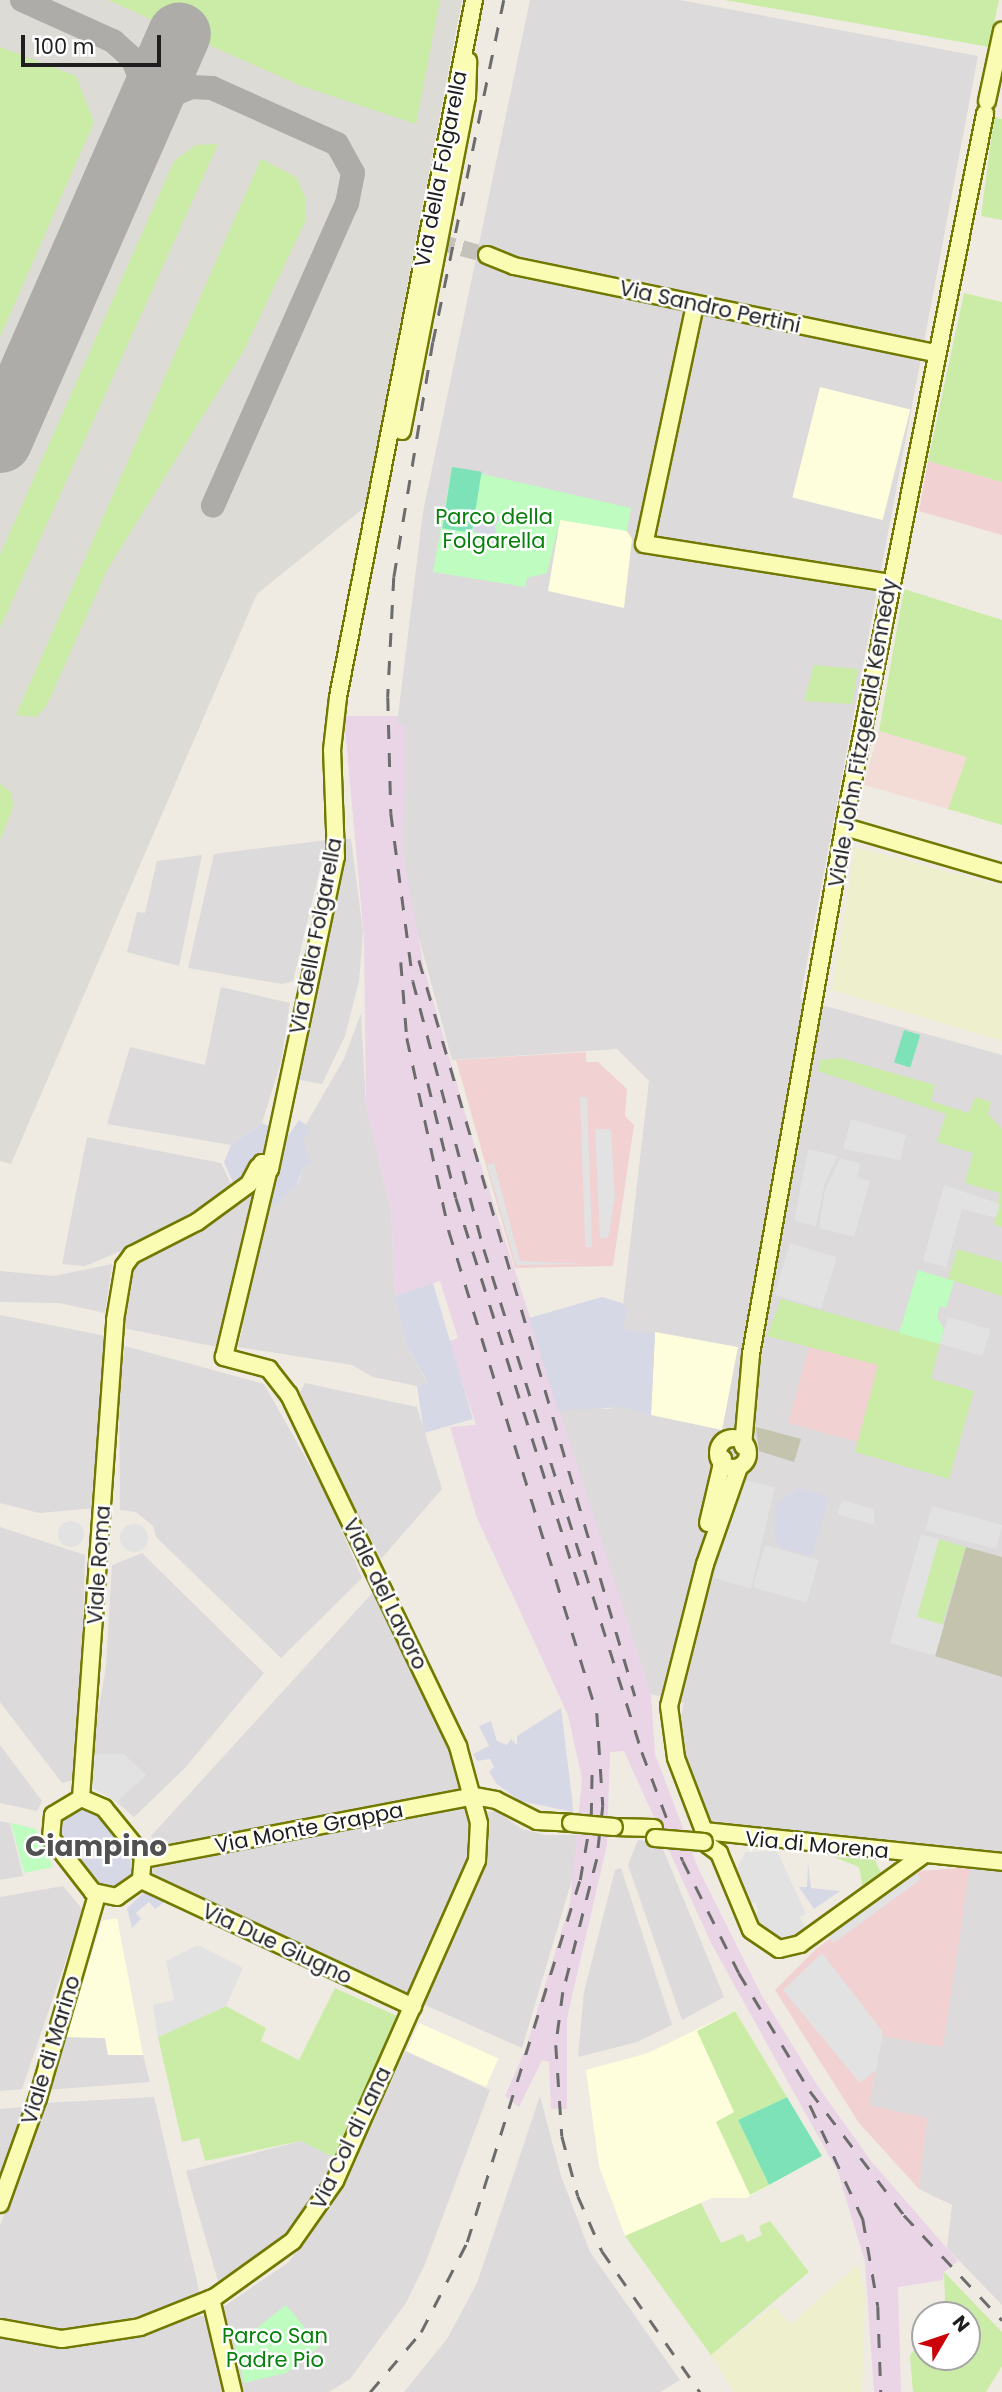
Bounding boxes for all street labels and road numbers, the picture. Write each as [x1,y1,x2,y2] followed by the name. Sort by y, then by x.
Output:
[410,69,472,269] street label: Via della Folgarella
[617,275,803,339] street label: Via Sandro Pertini
[823,577,903,889] street label: Viale John Fitzgerald Kennedy
[285,836,347,1036] street label: Via della Folgarella
[82,1505,116,1625] street label: Viale Roma
[337,1514,433,1674] street label: Viale del Lavoro
[213,1797,405,1859] street label: Via Monte Grappa
[744,1826,890,1864] street label: Via di Morena
[198,1898,356,1990] street label: Via Due Giugno
[16,1972,86,2128] street label: Viale di Marino
[306,2063,396,2213] street label: Via Col di Lana

